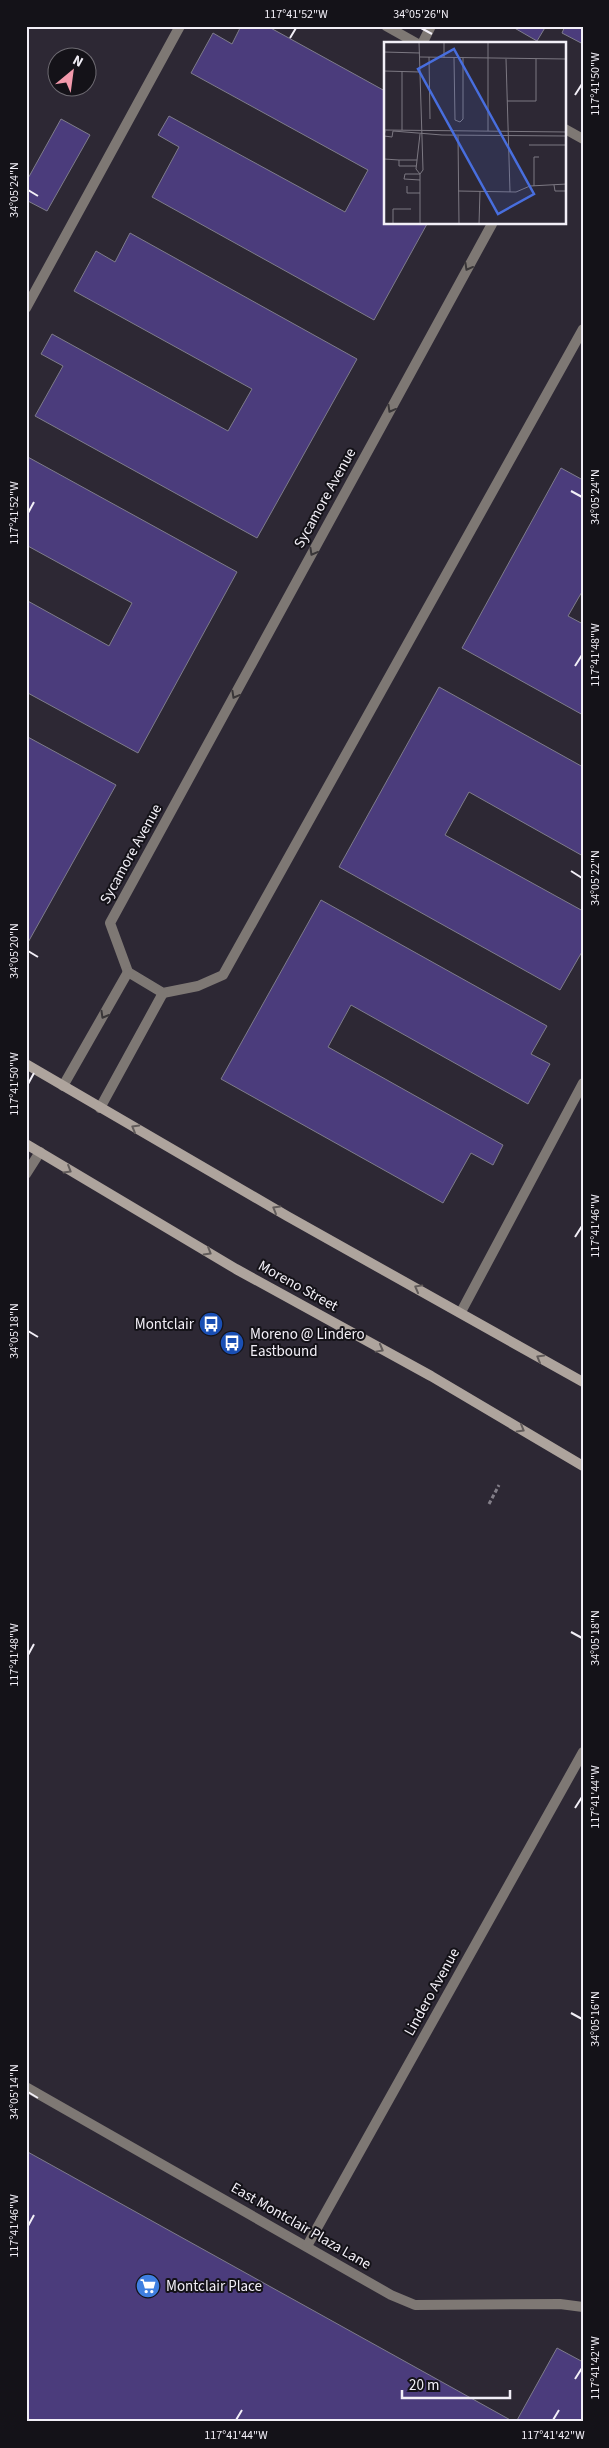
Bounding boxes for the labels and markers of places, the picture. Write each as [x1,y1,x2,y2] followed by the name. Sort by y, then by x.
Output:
[198,1311,224,1337] bus stop icon: Montclair
[135,1314,195,1335] place label: Montclair
[250,1324,365,1362] place label: Moreno @ Lindero Eastbound
[219,1330,245,1356] bus stop icon: Moreno @ Lindero Eastbound
[135,2273,161,2299] supermarket icon: Montclair Place
[166,2276,262,2297] place label: Montclair Place

